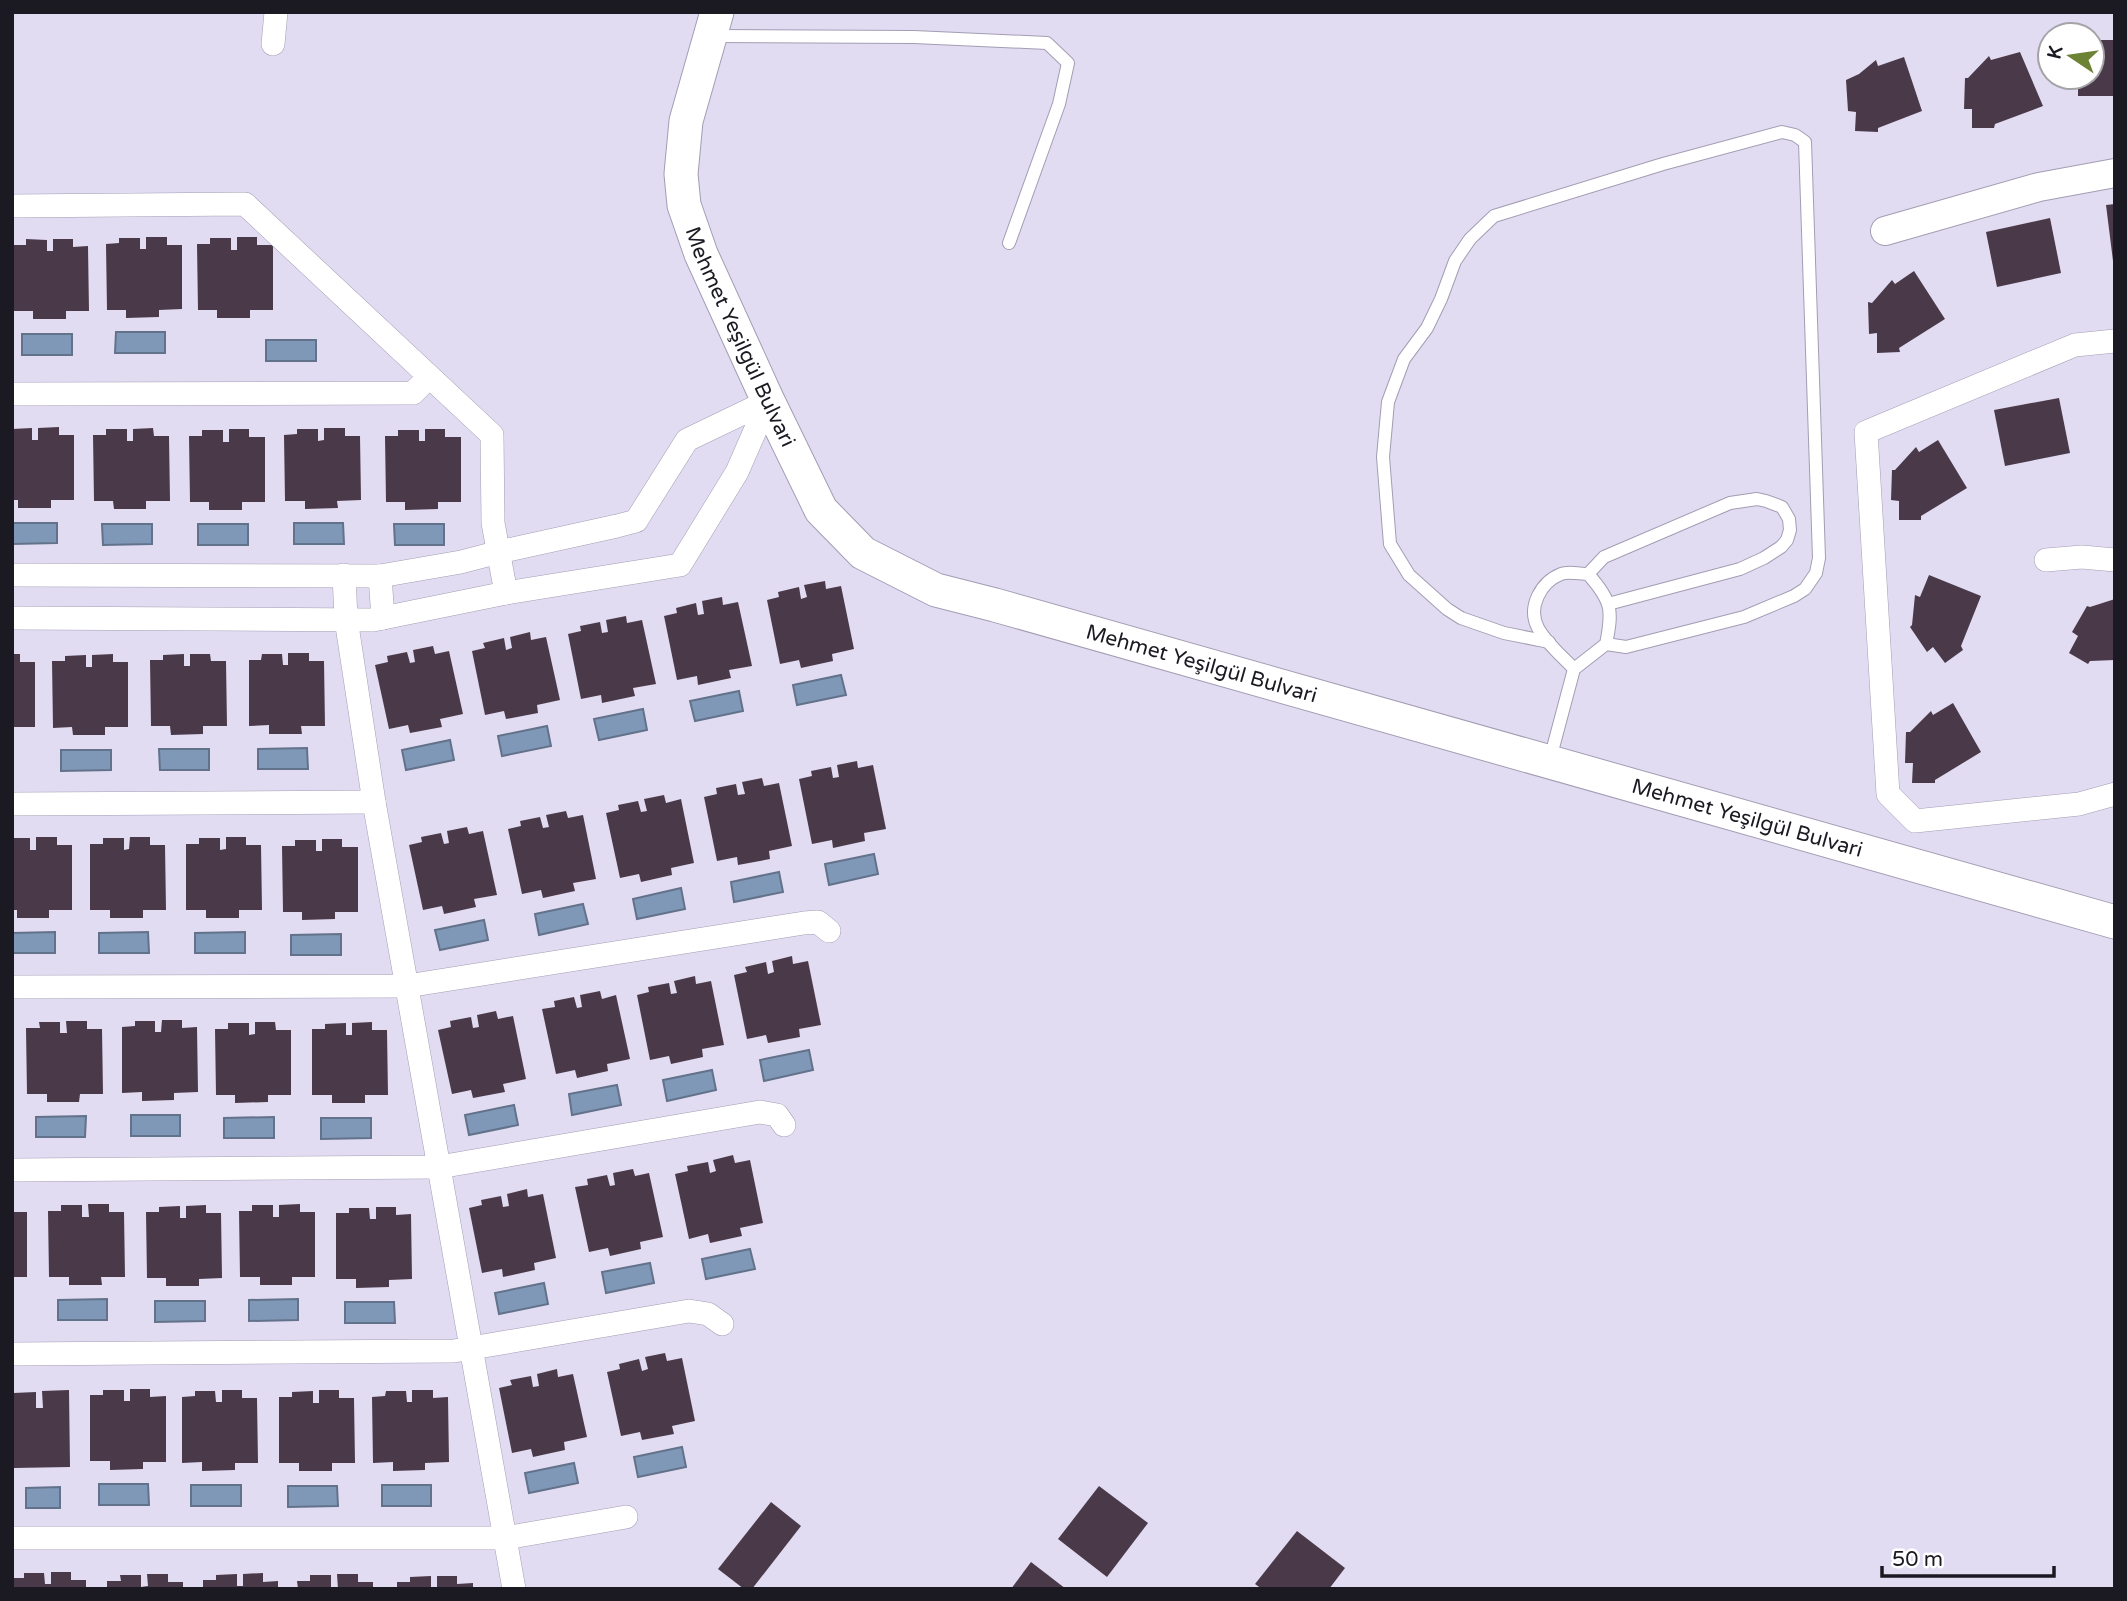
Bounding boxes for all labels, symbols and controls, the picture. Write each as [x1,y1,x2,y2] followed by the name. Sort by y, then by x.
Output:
[2036,21,2106,91] north arrow
[2043,43,2068,61] text: K
[680,223,801,451] street label: Mehmet Yeşilgül Bulvari
[1083,619,1320,708] street label: Mehmet Yeşilgül Bulvari
[1629,773,1866,862] street label: Mehmet Yeşilgül Bulvari
[1882,1534,2054,1578] scale bar
[1892,1547,1943,1572] text: 50 m

